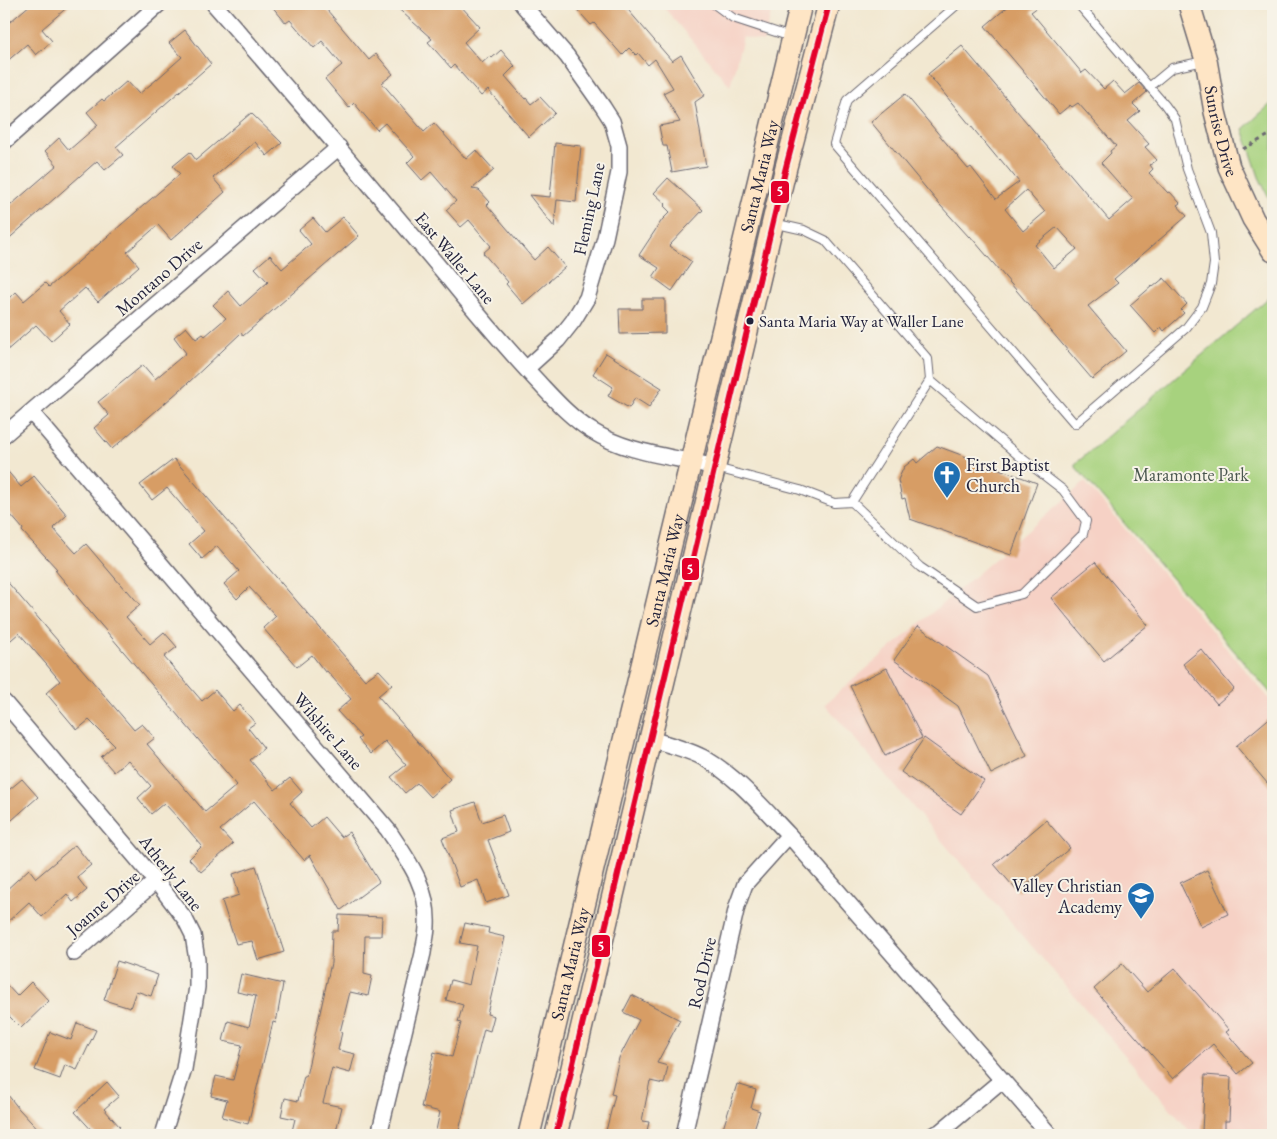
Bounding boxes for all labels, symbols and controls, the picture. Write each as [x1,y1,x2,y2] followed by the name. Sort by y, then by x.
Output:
[1200,84,1244,180] street label: Sunrise Drive
[734,117,784,235] street label: Santa Maria Way
[567,160,610,257] street label: Fleming Lane
[770,180,790,204] line badge: 5
[776,182,784,200] text: 5
[410,207,501,308] street label: East Waller Lane
[111,233,207,321] street label: Montano Drive
[759,310,964,332] place label: Santa Maria Way at Waller Lane
[745,316,755,326] marker: Santa Maria Way at Waller Lane
[966,453,1050,497] place label: First Baptist Church
[932,460,962,499] church icon: First Baptist Church
[1133,463,1249,486] park label: Maramonte Park
[640,511,689,629] street label: Santa Maria Way
[681,557,700,581] line badge: 5
[686,560,694,578] text: 5
[288,687,368,774] street label: Wilshire Lane
[134,829,208,915] street label: Atherly Lane
[60,864,144,942] street label: Joanne Drive
[1012,874,1122,918] place label: Valley Christian Academy
[1126,881,1156,920] school or university icon: Valley Christian Academy
[545,905,594,1023] street label: Santa Maria Way
[591,934,611,958] line badge: 5
[682,935,721,1011] street label: Rod Drive
[597,937,605,955] text: 5

